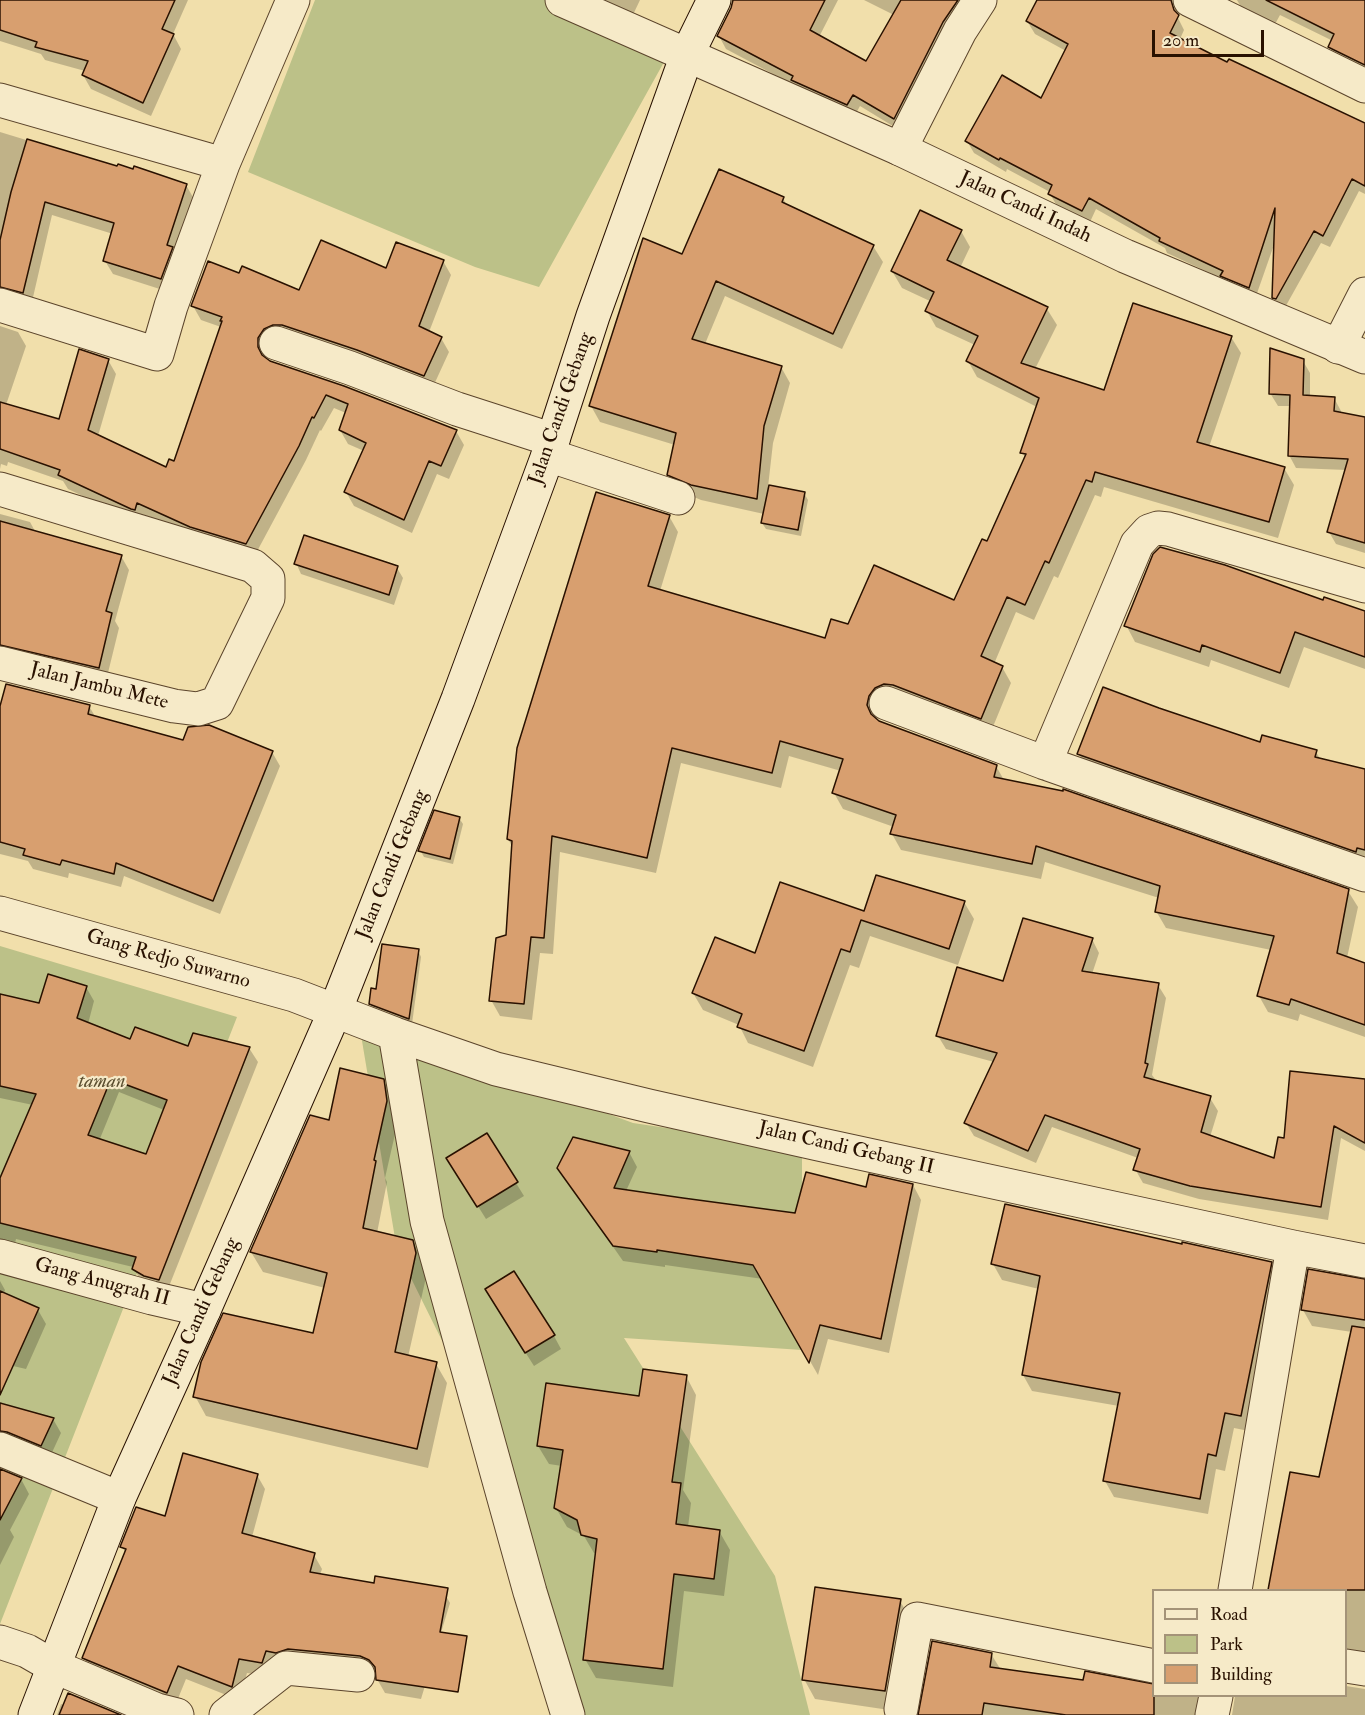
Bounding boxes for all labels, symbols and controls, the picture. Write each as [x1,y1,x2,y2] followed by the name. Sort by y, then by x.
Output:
[1155,18,1268,56] scale bar
[1163,29,1199,52] text: 20 m
[955,167,1095,249] street label: Jalan Candi Indah
[525,330,599,488] street label: Jalan Candi Gebang
[27,658,171,716] street label: Jalan Jambu Mete
[352,787,434,943] street label: Jalan Candi Gebang
[83,925,253,995] street label: Gang Redjo Suwarno
[78,1071,126,1095] park label: taman
[756,1117,936,1181] street label: Jalan Candi Gebang II
[159,1234,245,1390] street label: Jalan Candi Gebang
[32,1253,172,1313] street label: Gang Anugrah II
[1152,1589,1347,1697] legend
[1210,1603,1248,1626] text: Road
[1210,1633,1243,1656] text: Park
[1210,1663,1272,1686] text: Building

